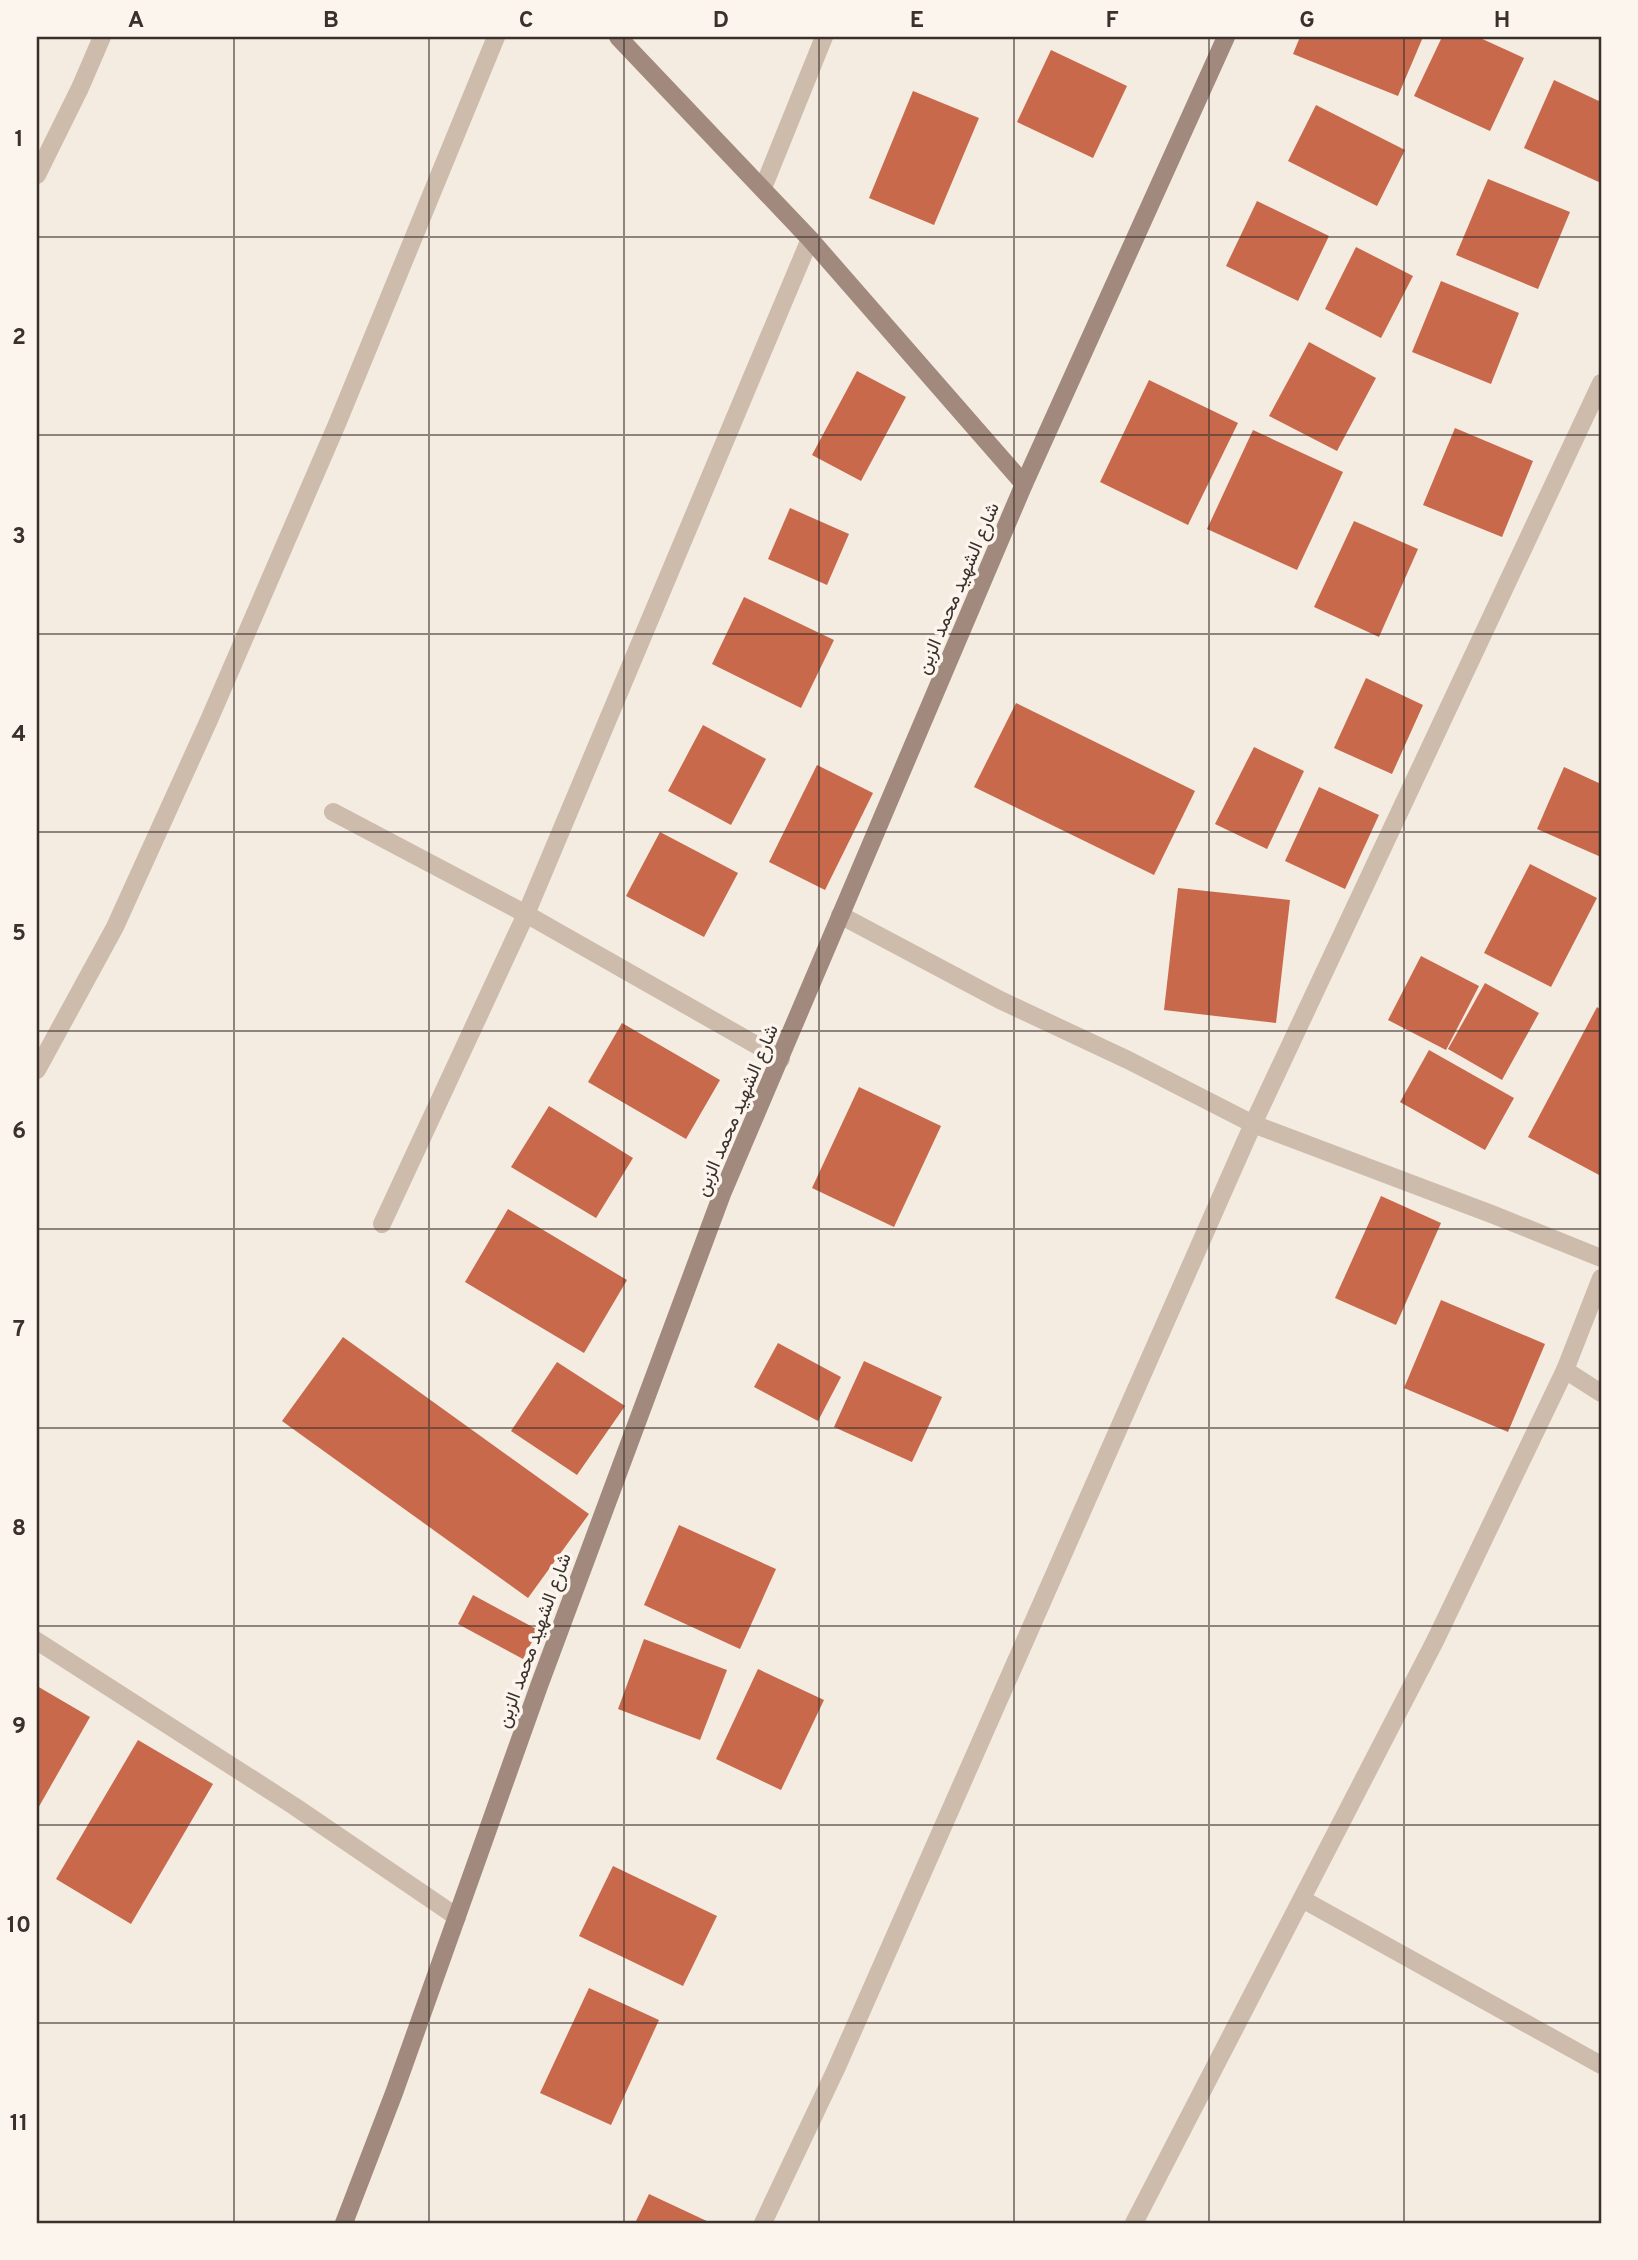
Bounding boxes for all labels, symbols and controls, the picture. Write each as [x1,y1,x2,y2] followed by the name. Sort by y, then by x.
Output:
[128,7,144,36] text: A
[323,7,339,36] text: B
[519,7,533,36] text: C
[713,7,729,36] text: D
[910,7,924,36] text: E
[1105,7,1119,36] text: F
[1299,7,1315,36] text: G
[1494,7,1510,36] text: H
[14,126,24,155] text: 1
[12,324,26,353] text: 2
[912,499,1006,678] street label: شارع الشهيد محمد الزبن
[12,523,26,552] text: 3
[12,721,26,750] text: 4
[12,920,26,949] text: 5
[691,1021,785,1200] street label: شارع الشهيد محمد الزبن
[12,1118,26,1147] text: 6
[13,1316,25,1345] text: 7
[12,1515,26,1544] text: 8
[492,1550,578,1731] street label: شارع الشهيد محمد الزبن
[12,1713,26,1742] text: 9
[7,1912,31,1941] text: 10
[10,2110,28,2139] text: 11

